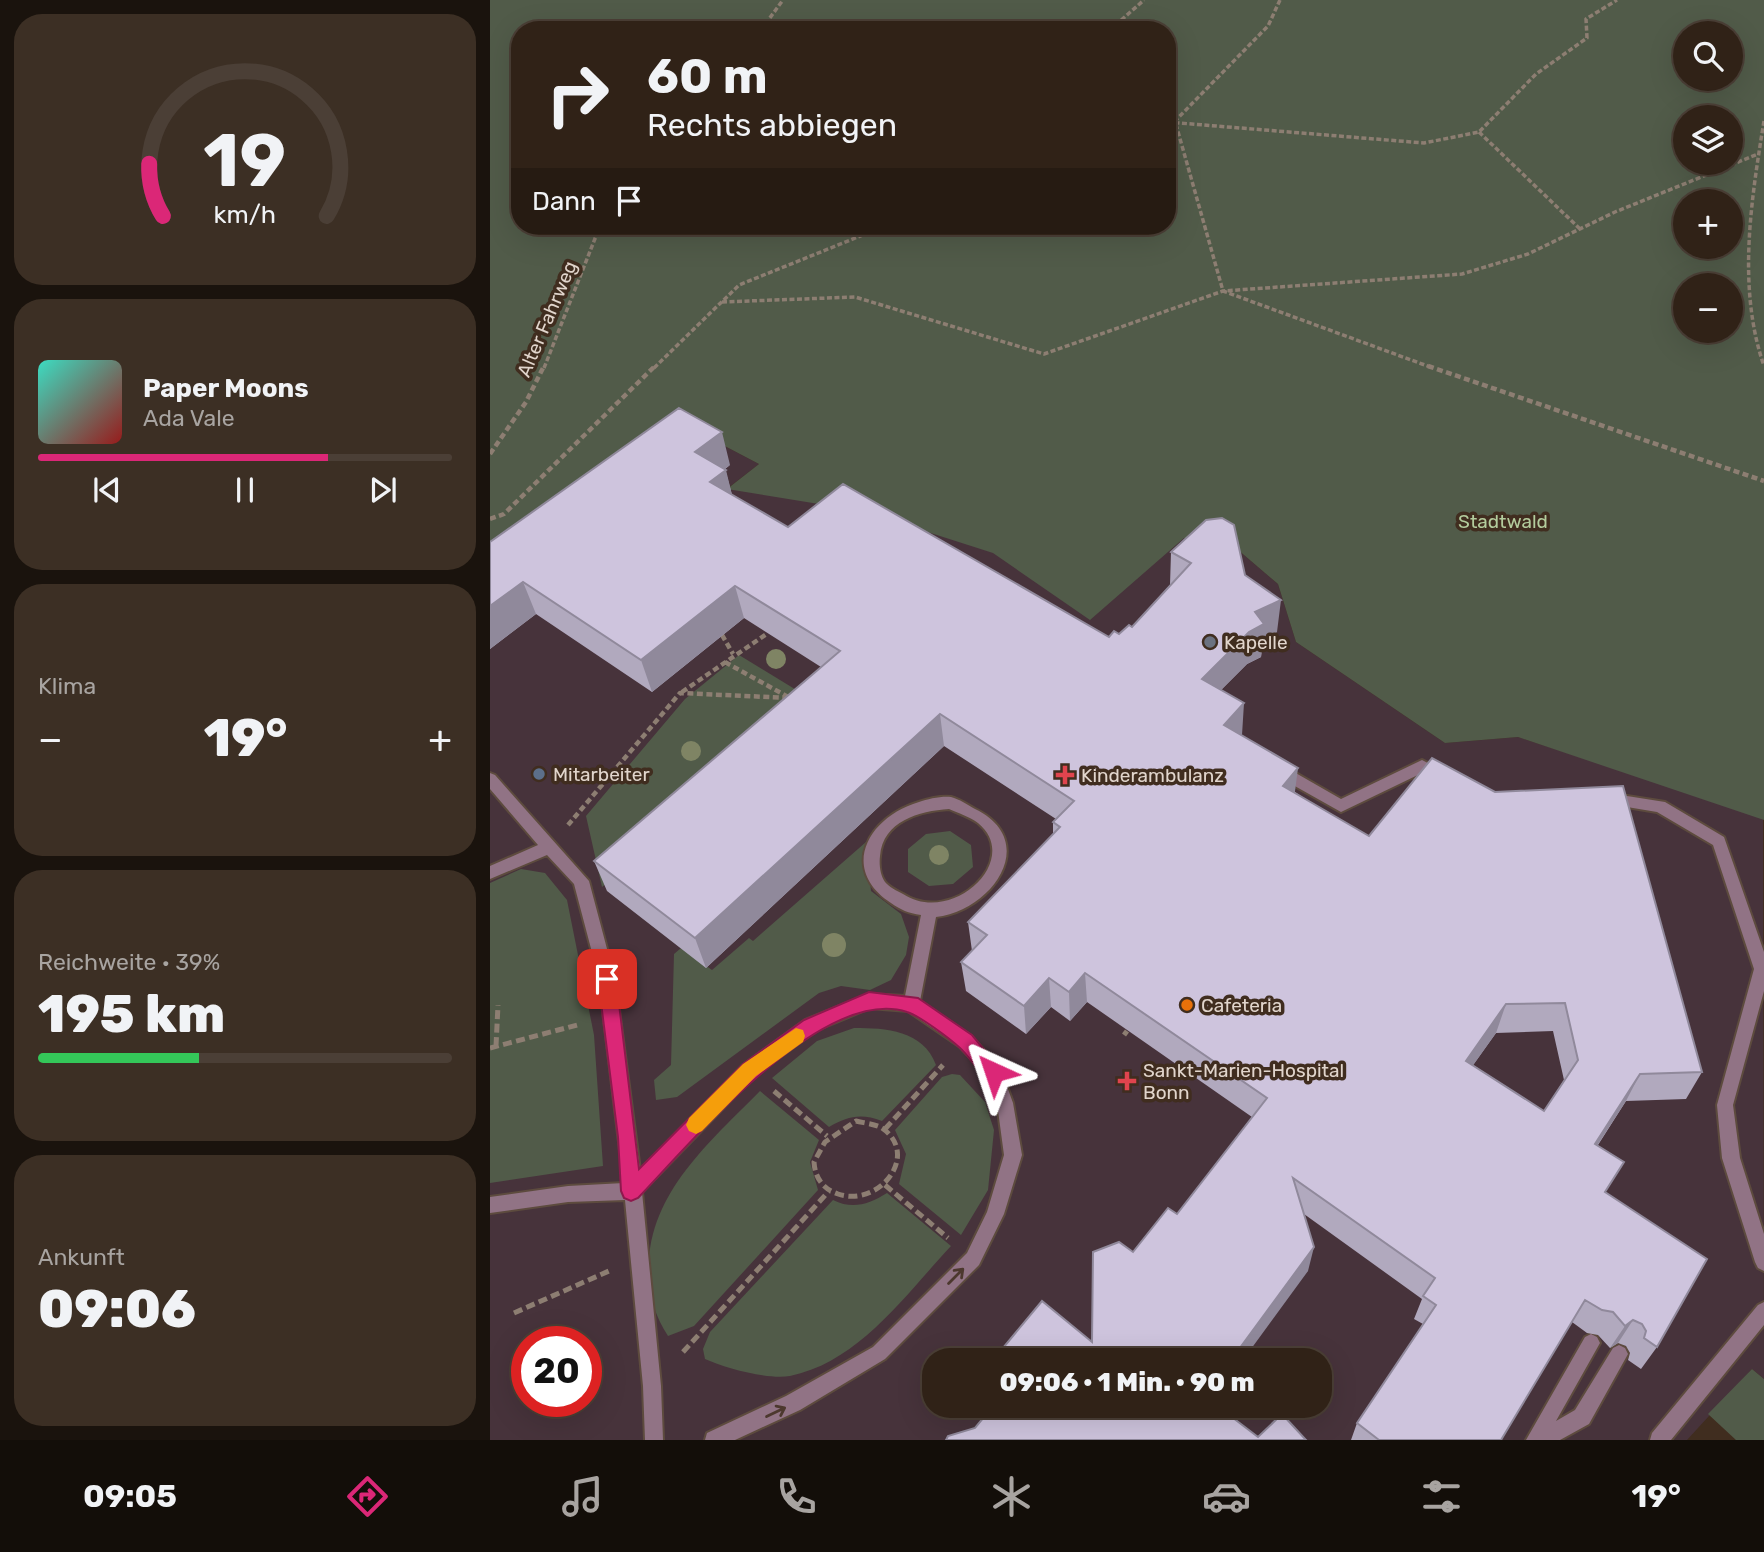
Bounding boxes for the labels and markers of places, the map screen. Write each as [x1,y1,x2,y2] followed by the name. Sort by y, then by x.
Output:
[1224,631,1288,654] place label: Kapelle
[1202,634,1218,650] marker: Kapelle
[553,763,650,786] place label: Mitarbeiter
[1081,764,1224,787] place label: Kinderambulanz
[1055,765,1075,785] marker: Kinderambulanz
[531,766,547,782] marker: Mitarbeiter
[577,949,637,1009] pin
[1201,994,1282,1017] place label: Cafeteria
[1179,997,1195,1013] marker: Cafeteria
[1143,1059,1344,1104] place label: Sankt-Marien-Hospital Bonn
[1117,1071,1137,1091] marker: Sankt-Marien-Hospital Bonn

